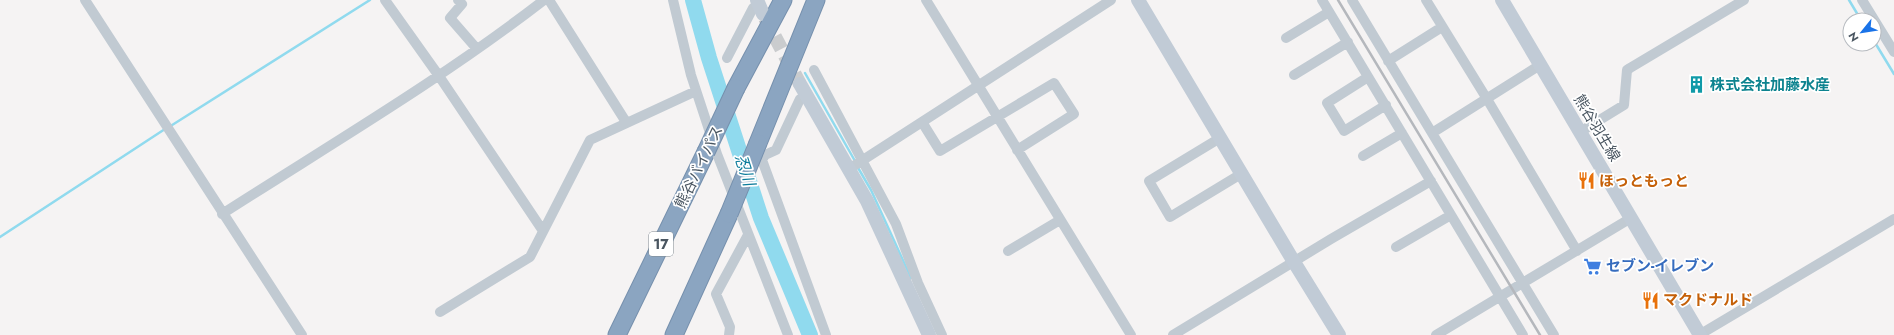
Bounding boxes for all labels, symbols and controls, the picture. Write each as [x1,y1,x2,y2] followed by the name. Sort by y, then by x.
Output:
[1842,12,1882,52] north arrow
[1844,29,1862,45] text: N
[1710,74,1830,96] place label: 株式会社加藤水産
[1687,75,1707,95] building icon: 株式会社加藤水産
[1568,90,1626,166] street label: 熊谷羽生線
[669,122,729,212] street label: 熊谷バイパス
[729,151,761,191] water label: 忍川
[1599,170,1689,192] place label: ほっともっと
[1576,171,1596,191] restaurant icon: ほっともっと
[649,232,673,256] road number: 17
[1606,255,1714,277] place label: セブン-イレブン
[1583,256,1603,276] supermarket icon: セブン-イレブン
[1663,289,1753,311] place label: マクドナルド
[1640,290,1660,310] restaurant icon: マクドナルド

